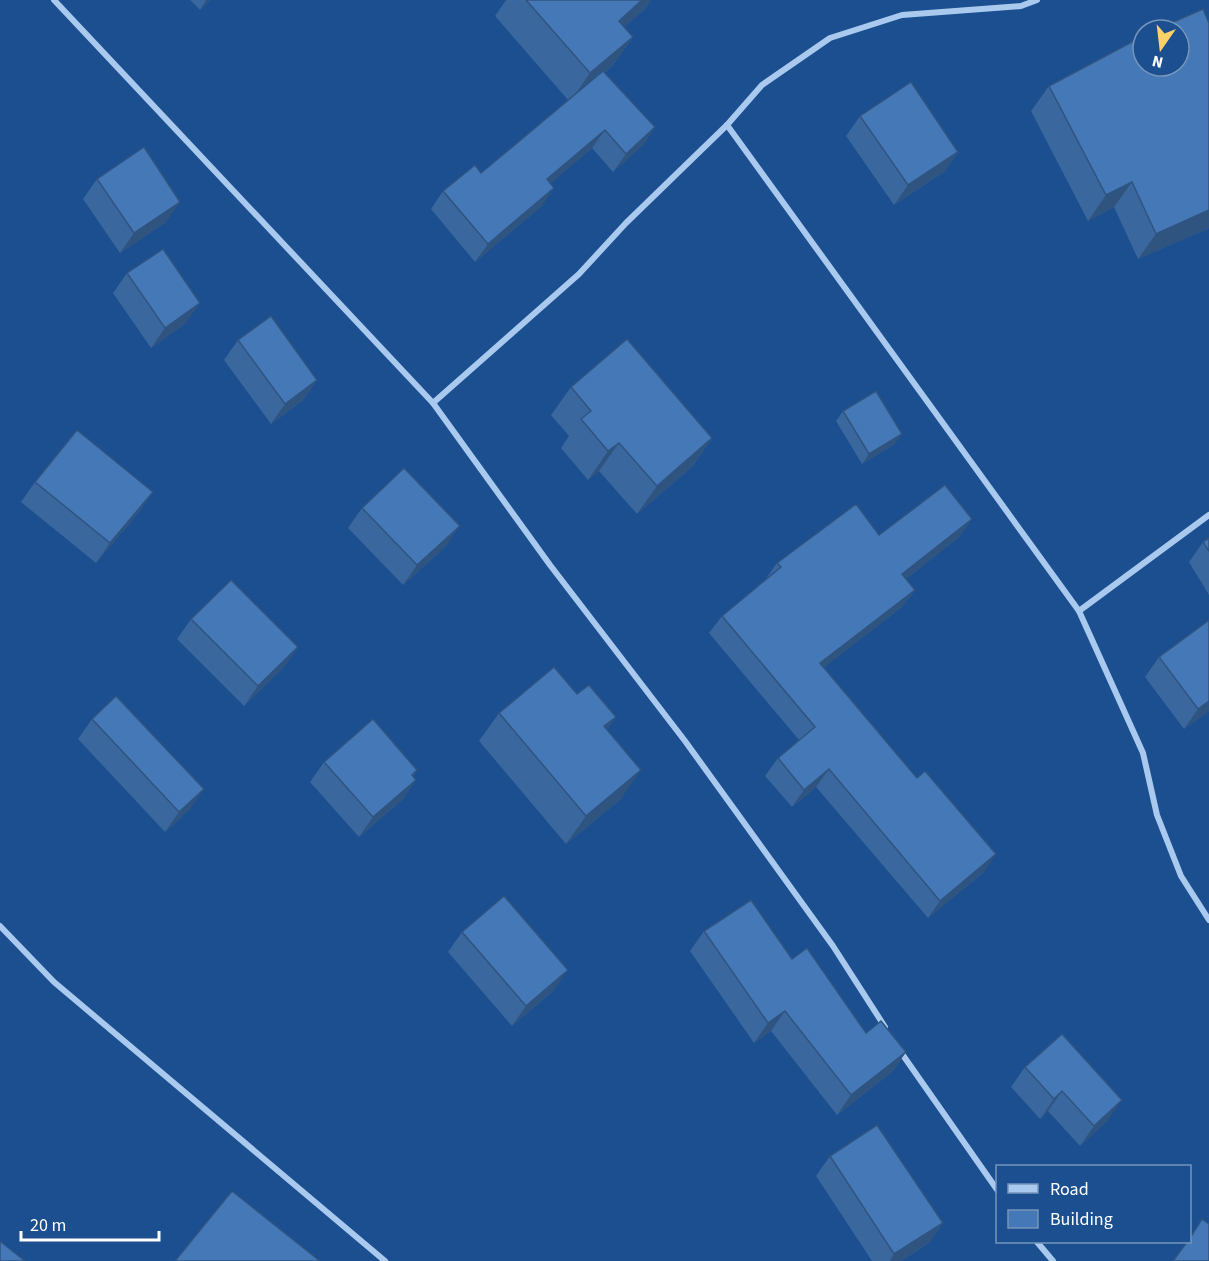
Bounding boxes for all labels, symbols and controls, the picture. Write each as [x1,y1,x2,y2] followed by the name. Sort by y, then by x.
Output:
[1131,18,1191,78] north arrow
[1150,50,1165,74] text: N
[996,1165,1191,1243] legend
[1050,1177,1089,1202] text: Road
[21,1204,159,1242] scale bar
[1050,1207,1113,1232] text: Building
[30,1213,66,1238] text: 20 m

